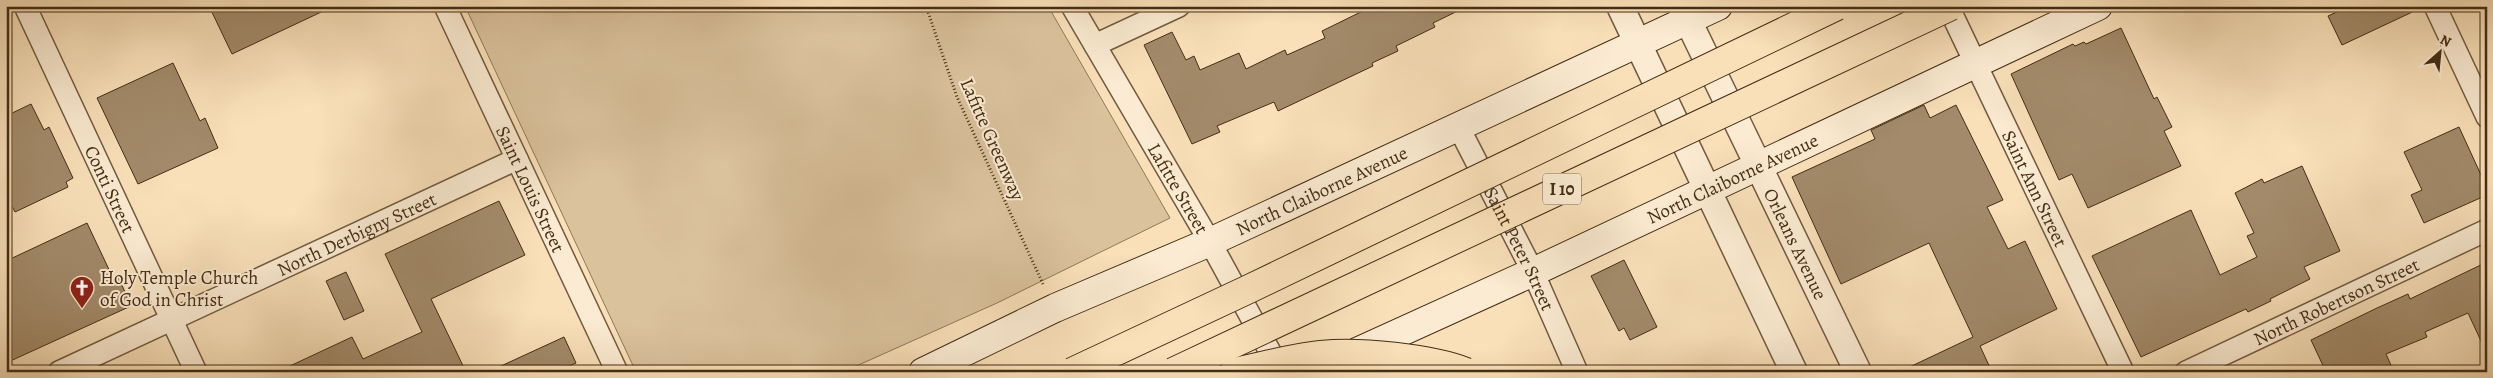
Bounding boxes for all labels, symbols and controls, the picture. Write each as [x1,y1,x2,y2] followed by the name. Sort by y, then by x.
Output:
[2416,28,2466,78] north arrow
[2437,30,2455,52] text: N
[954,74,1031,205] street label: Lafitte Greenway
[489,122,571,257] street label: Saint Louis Street
[1995,126,2073,251] street label: Saint Ann Street
[1643,128,1823,231] street label: North Claiborne Avenue
[1141,138,1214,239] street label: Lafitte Street
[1232,140,1412,242] street label: North Claiborne Avenue
[78,142,141,237] street label: Conti Street
[1543,173,1581,204] road number: I 10
[1477,182,1560,315] street label: Saint Peter Street
[1757,184,1833,304] street label: Orleans Avenue
[273,186,441,283] street label: North Derbigny Street
[2249,252,2424,352] street label: North Robertson Street
[100,265,258,313] place label: Holy Temple Church of God in Christ
[69,275,95,309] church icon: Holy Temple Church of God in Christ

